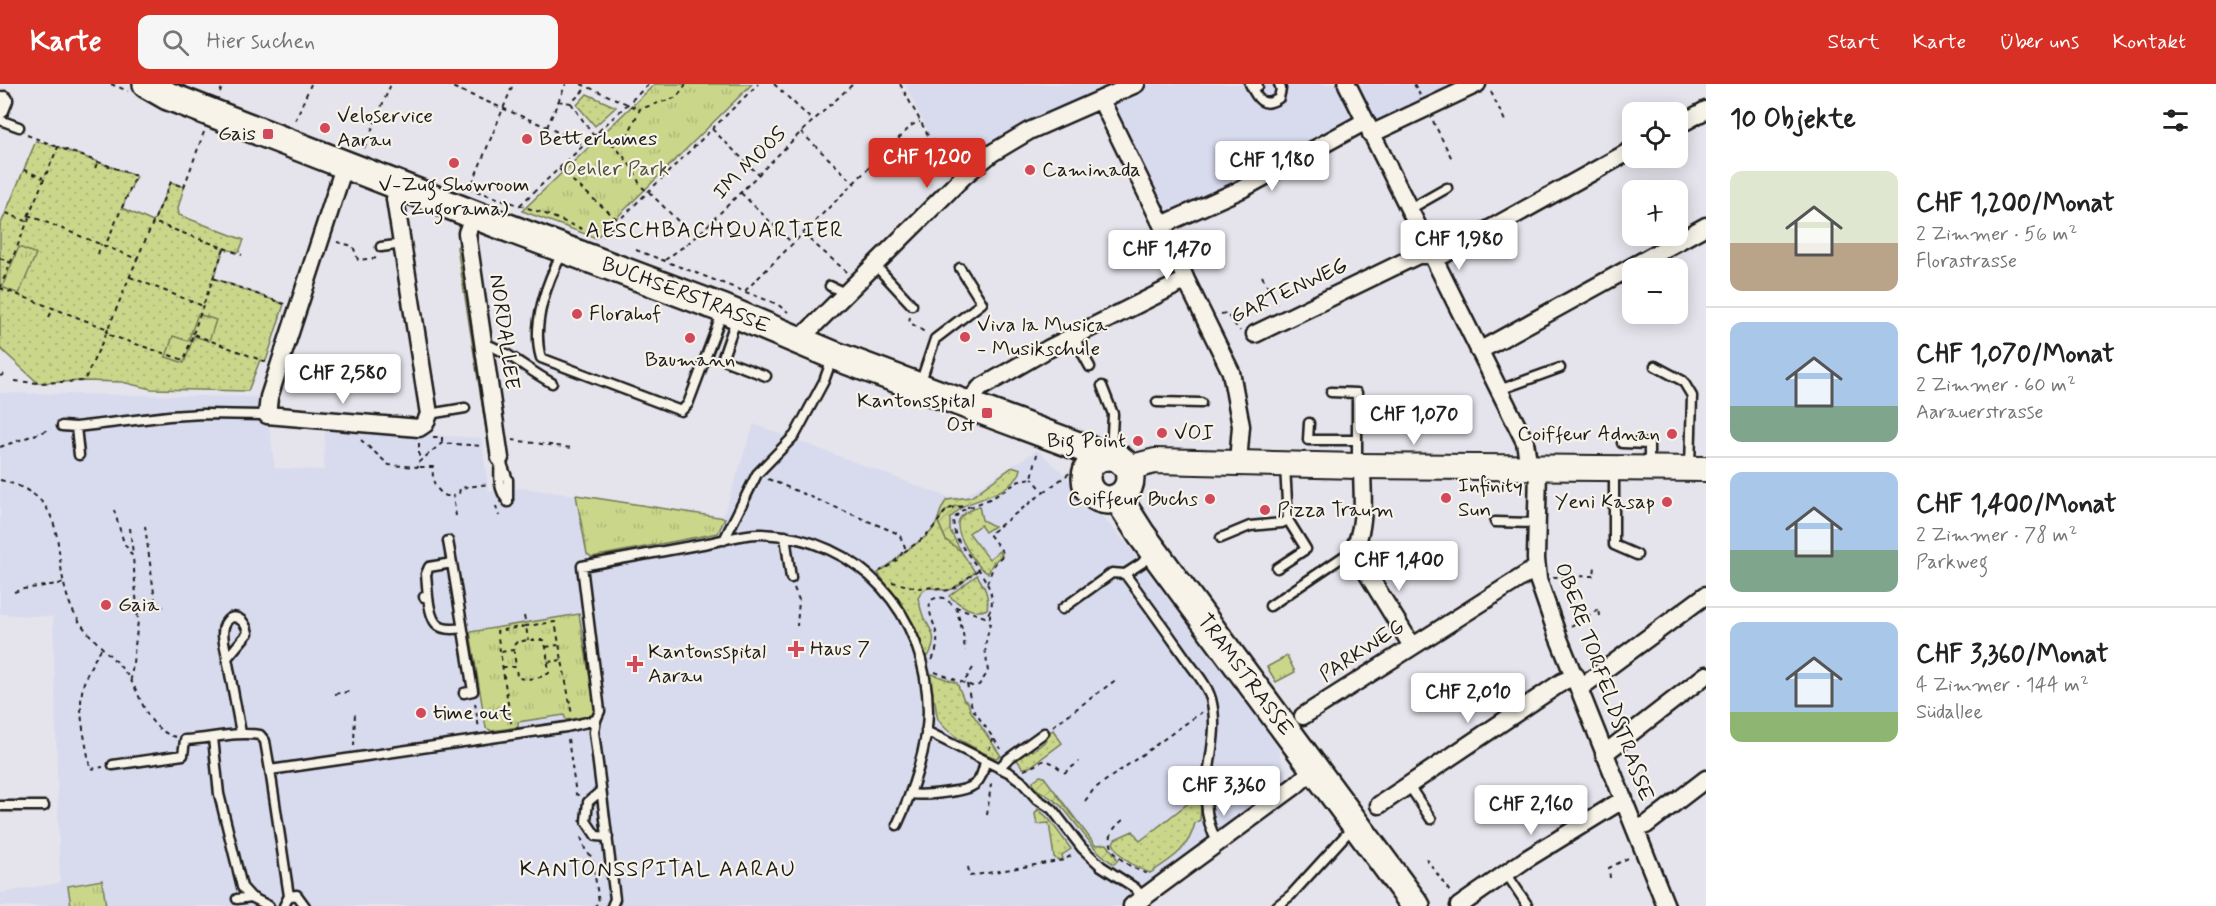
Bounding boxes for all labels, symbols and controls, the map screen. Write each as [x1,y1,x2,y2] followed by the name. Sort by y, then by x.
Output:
[138,15,558,69] search box
[30,24,102,61] text: Karte
[159,26,192,59] icon: search
[207,28,315,56] text: Hier suchen
[1828,28,1880,56] text: Start
[1913,28,1966,56] text: Karte
[1999,28,2079,56] text: Über uns
[2112,28,2186,56] text: Kontakt
[337,102,433,154] place label: Veloservice Aarau
[1622,102,1688,324] map controls
[1622,102,1688,168] button: locate
[1730,103,1856,137] text: 10 Objekte
[2159,104,2192,137] icon: filters
[218,120,256,148] place label: Gais
[707,120,793,206] street label: IM MOOS
[318,121,332,135] marker: Veloservice Aarau
[539,125,657,153] place label: Betterhomes
[261,127,275,141] marker: Gais
[520,132,534,146] marker: Betterhomes
[858,138,996,189] pin: CHF 1,200
[1203,141,1341,192] pin: CHF 1,180
[883,144,971,171] text: CHF 1,200
[1229,147,1315,174] text: CHF 1,180
[563,155,669,183] park label: Oehler Park
[447,156,461,170] marker: V-Zug Showroom (Zugorama)
[1042,156,1141,184] place label: Caminada
[1023,163,1037,177] marker: Caminada
[379,171,530,225] place label: V-Zug Showroom (Zugorama)
[1622,180,1688,246] button: +
[1916,187,2114,221] text: CHF 1,200/Monat
[1778,195,1850,267] icon: home
[586,217,844,245] district label: AESCHBACHQUARTIER
[1390,220,1528,271] pin: CHF 1,980
[1916,221,2077,248] text: 2 Zimmer · 56 m²
[1415,226,1503,253] text: CHF 1,980
[1098,230,1236,281] pin: CHF 1,470
[1122,236,1212,263] text: CHF 1,470
[1916,248,2017,275] text: Florastrasse
[598,250,774,341] street label: BUCHSERSTRASSE
[1226,252,1352,330] street label: GARTENWEG
[1622,258,1688,324] button: −
[482,273,526,391] street label: NORDALLEE
[589,300,661,328] place label: Florahof
[570,307,584,321] marker: Florahof
[977,311,1108,363] place label: Viva la Musica - Musikschule
[958,330,972,344] marker: Viva la Musica - Musikschule
[683,331,697,345] marker: Baumann
[1916,338,2114,372] text: CHF 1,070/Monat
[645,346,735,374] place label: Baumann
[1778,346,1850,418] icon: home
[274,354,412,405] pin: CHF 2,580
[299,360,387,387] text: CHF 2,580
[1916,372,2076,399] text: 2 Zimmer · 60 m²
[857,387,975,439] place label: Kantonsspital Ost
[1345,395,1483,446] pin: CHF 1,070
[1916,399,2044,426] text: Aarauerstrasse
[1370,401,1458,428] text: CHF 1,070
[980,406,994,420] marker: Kantonsspital Ost
[1174,419,1214,447] place label: VOI
[1517,420,1660,448] place label: Coiffeur Adnan
[1155,426,1169,440] marker: VOI
[1047,427,1126,457] place label: Big Point
[1665,427,1679,441] marker: Coiffeur Adnan
[1131,434,1145,448] marker: Big Point
[1458,472,1523,524] place label: Infinity Sun
[1068,485,1198,513] place label: Coiffeur Buchs
[1555,488,1655,516] place label: Yeni Kasap
[1916,488,2116,522] text: CHF 1,400/Monat
[1439,491,1453,505] marker: Infinity Sun
[1203,492,1217,506] marker: Coiffeur Buchs
[1660,495,1674,509] marker: Yeni Kasap
[1277,496,1394,524] place label: Pizza Traum
[1778,496,1850,568] icon: home
[1258,503,1272,517] marker: Pizza Traum
[1916,522,2077,549] text: 2 Zimmer · 78 m²
[1330,541,1468,592] pin: CHF 1,400
[1354,547,1444,574] text: CHF 1,400
[1916,549,1988,576] text: Parkweg
[1548,559,1660,805] street label: OBERE TORFELDSTRASSE
[118,591,160,619] place label: Gaia
[99,598,113,612] marker: Gaia
[1191,608,1300,742] street label: TRAMSTRASSE
[1314,613,1410,689] street label: PARKWEG
[810,635,870,663] place label: Haus 7
[648,638,766,690] place label: Kantonsspital Aarau
[1916,638,2108,672] text: CHF 3,360/Monat
[787,640,805,658] marker: Haus 7
[1778,646,1850,718] icon: home
[626,655,644,673] marker: Kantonsspital Aarau
[1916,672,2089,699] text: 4 Zimmer · 144 m²
[1399,673,1537,724] pin: CHF 2,010
[1425,679,1511,706] text: CHF 2,010
[433,699,512,727] place label: time out
[1916,699,1983,726] text: Südallee
[414,706,428,720] marker: time out
[1155,766,1293,817] pin: CHF 3,360
[1182,772,1266,799] text: CHF 3,360
[1462,785,1600,836] pin: CHF 2,160
[1488,791,1574,818] text: CHF 2,160
[519,856,797,884] district label: KANTONSSPITAL AARAU

